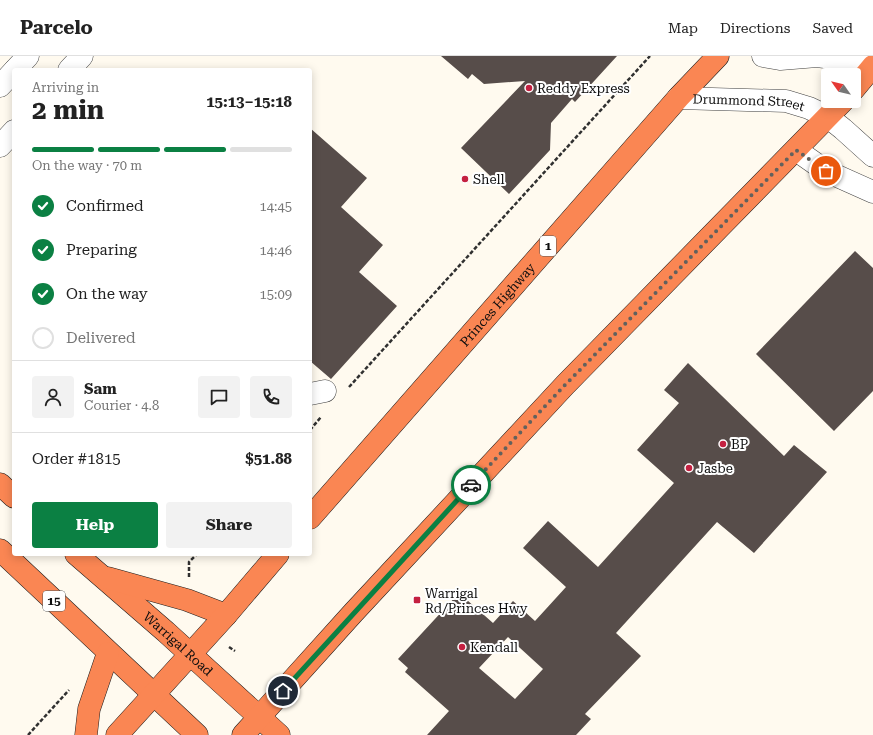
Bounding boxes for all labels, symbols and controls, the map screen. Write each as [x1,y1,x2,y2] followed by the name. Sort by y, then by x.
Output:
[20,16,93,39] text: Parcelo
[668,20,698,36] text: Map
[720,20,790,36] text: Directions
[812,20,853,36] text: Saved
[821,68,861,108] north arrow
[821,68,861,108] map controls
[32,80,99,95] text: Arriving in
[537,81,630,96] place label: Reddy Express
[524,83,534,93] marker: Reddy Express
[692,91,807,114] street label: Drummond Street
[206,93,292,111] text: 15:13–15:18
[32,95,104,125] text: 2 min
[809,154,843,188] pin
[32,158,142,173] text: On the way · 70 m
[815,160,837,182] icon: bag
[473,172,505,187] place label: Shell
[460,174,470,184] marker: Shell
[32,195,54,217] icon: check
[66,197,144,215] text: Confirmed
[260,199,292,214] text: 14:45
[540,236,556,256] road number: 1
[32,239,54,261] icon: check
[66,241,137,259] text: Preparing
[260,243,292,258] text: 14:46
[457,259,538,349] street label: Princes Highway
[32,283,54,305] icon: check
[66,285,148,303] text: On the way
[260,287,292,302] text: 15:09
[66,329,136,347] text: Delivered
[32,376,74,418] button: person
[198,376,240,418] button: chat
[250,376,292,418] button: phone
[84,380,117,398] text: Sam
[84,398,159,413] text: Courier · 4.8
[731,437,748,452] place label: BP
[718,439,728,449] marker: BP
[32,450,121,468] text: Order #1815
[245,450,292,468] text: $51.88
[697,461,733,476] place label: Jasbe
[684,463,694,473] marker: Jasbe
[451,465,491,505] courier
[460,474,482,496] icon: car
[32,502,158,548] button: Help
[166,502,292,548] button: Share
[425,586,528,616] place label: Warrigal Rd/Princes Hwy
[43,591,65,611] road number: 15
[412,595,422,605] marker: Warrigal Rd/Princes Hwy
[141,609,217,679] street label: Warrigal Road
[470,640,518,655] place label: Kendall
[457,642,467,652] marker: Kendall
[266,674,300,708] pin
[272,680,294,702] icon: home

